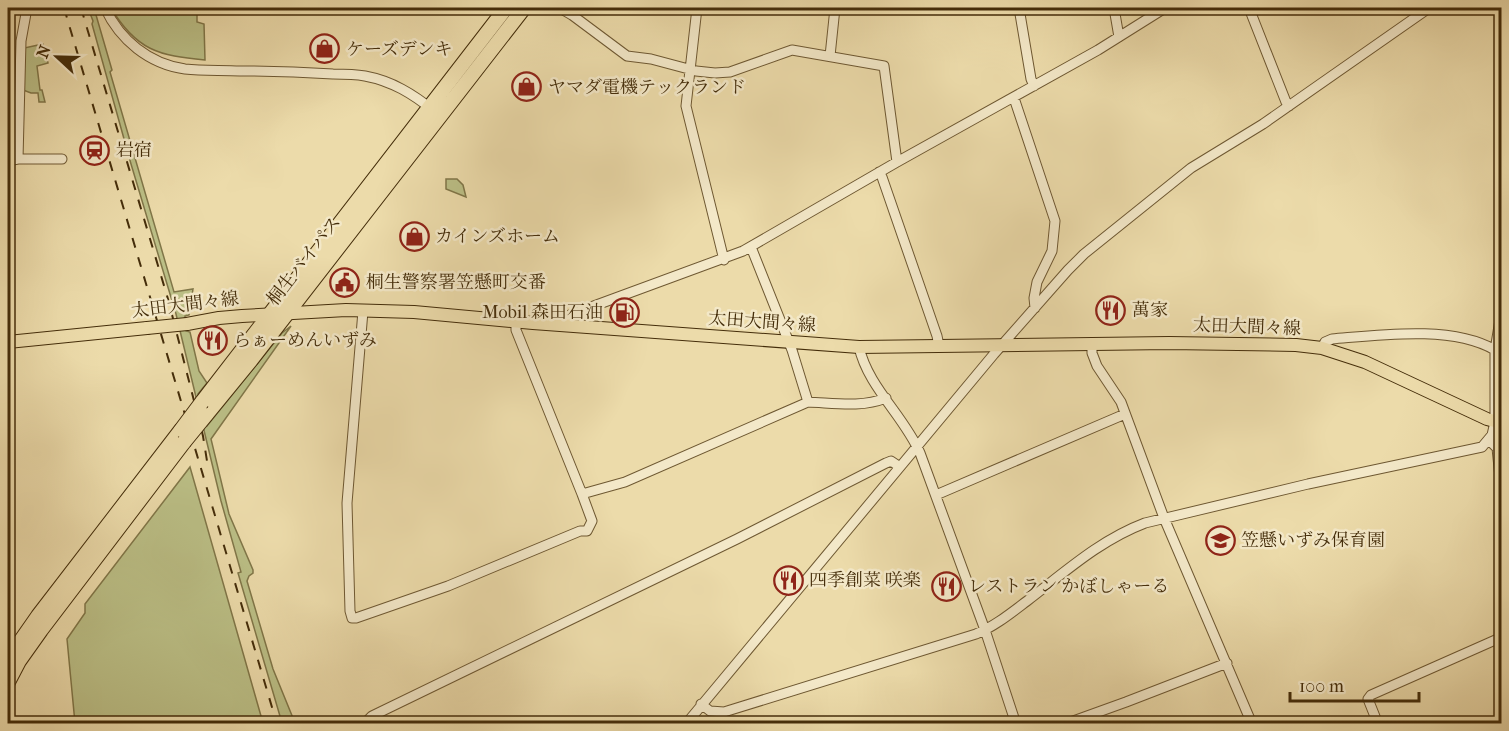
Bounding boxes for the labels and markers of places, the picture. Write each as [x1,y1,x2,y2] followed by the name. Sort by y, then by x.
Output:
[309,33,341,65] shop icon: ケーズデンキ
[346,39,452,60] place label: ケーズデンキ
[511,71,543,103] shop icon: ヤマダ電機テックランド
[548,77,746,98] place label: ヤマダ電機テックランド
[79,134,111,166] station icon: 岩宿
[116,140,152,161] place label: 岩宿
[398,220,430,252] shop icon: カインズホーム
[435,226,560,247] place label: カインズホーム
[329,266,361,298] public building icon: 桐生警察署笠懸町交番
[366,272,546,293] place label: 桐生警察署笠懸町交番
[1095,294,1127,326] restaurant icon: 萬家
[608,296,640,328] fuel station icon: Mobil 森田石油
[1132,300,1168,321] place label: 萬家
[482,302,603,323] place label: Mobil 森田石油
[196,324,228,356] restaurant icon: らぁーめんいずみ
[233,330,377,351] place label: らぁーめんいずみ
[1204,524,1236,556] school or university icon: 笠懸いずみ保育園
[1241,530,1385,551] place label: 笠懸いずみ保育園
[772,564,804,596] restaurant icon: 四季創菜 咲楽
[809,570,921,591] place label: 四季創菜 咲楽
[931,570,963,602] restaurant icon: レストラン かぼしゃーる
[968,576,1169,597] place label: レストラン かぼしゃーる

